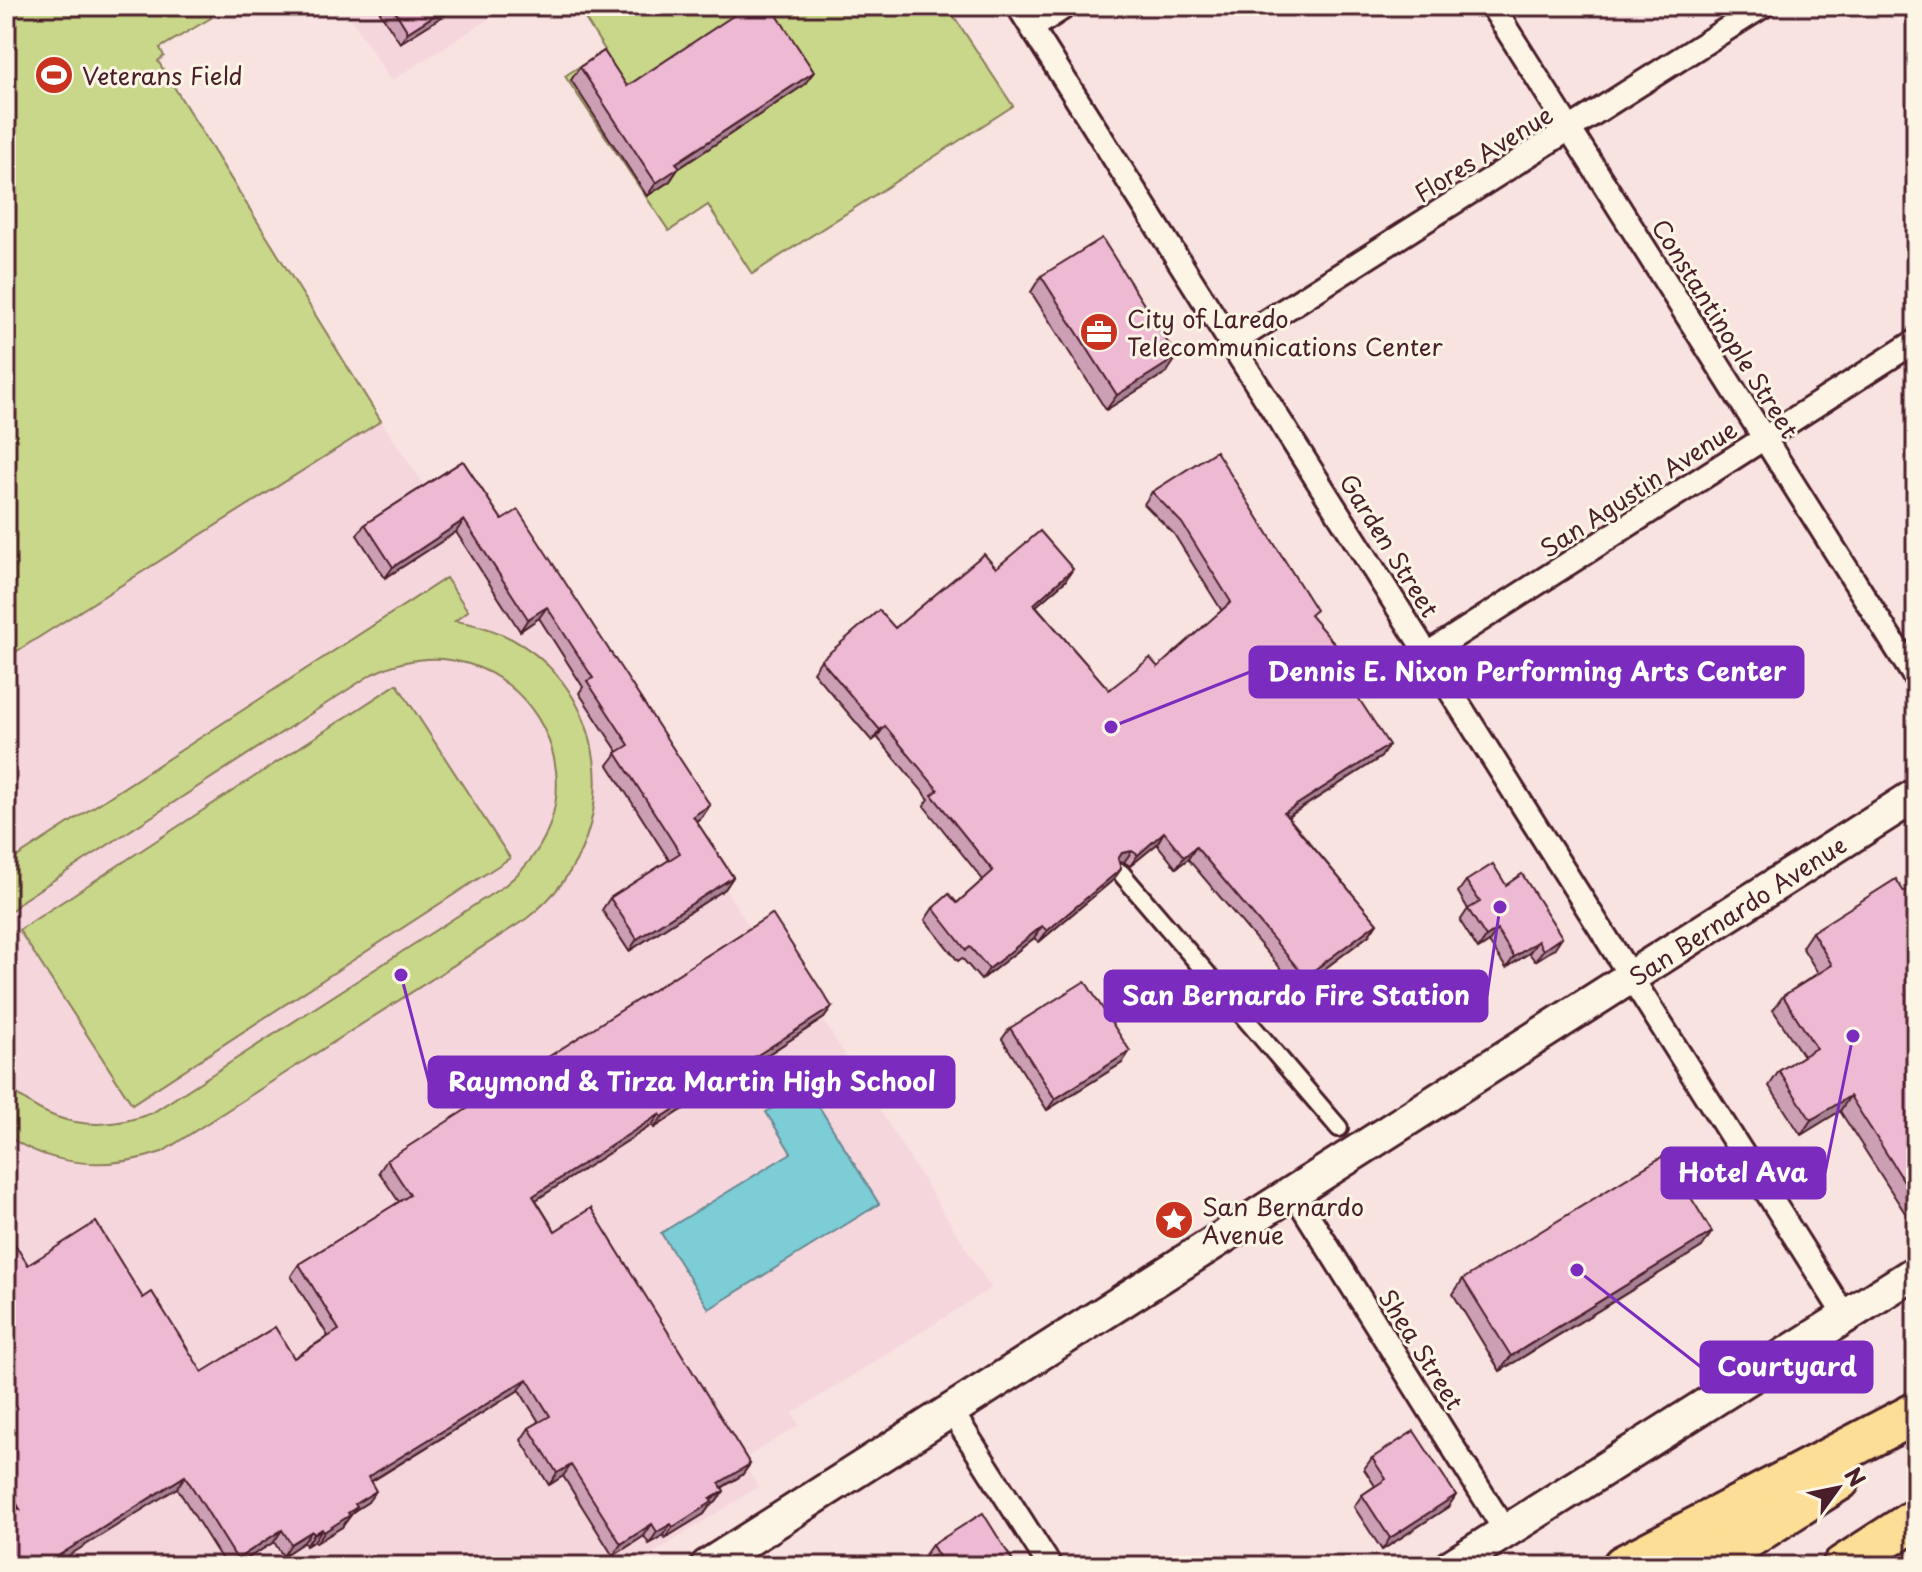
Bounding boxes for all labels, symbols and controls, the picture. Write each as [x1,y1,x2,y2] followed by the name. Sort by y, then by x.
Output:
[33,54,75,96] sports icon: Veterans Field
[82,57,243,93] place label: Veterans Field
[1407,96,1559,210] street label: Flores Avenue
[1644,211,1808,445] street label: Constantinople Street
[1127,300,1444,364] place label: City of Laredo Telecommunications Center
[1078,311,1120,353] office icon: City of Laredo Telecommunications Center
[1532,411,1744,565] street label: San Agustin Avenue
[1331,466,1449,624] street label: Garden Street
[1250,647,1803,697] callout: Dennis E. Nixon Performing Arts Center
[1268,651,1787,690] text: Dennis E. Nixon Performing Arts Center
[1621,826,1853,994] street label: San Bernardo Avenue
[1105,971,1487,1021] callout: San Bernardo Fire Station
[1122,975,1470,1014] text: San Bernardo Fire Station
[429,1057,954,1107] callout: Raymond & Tirza Martin High School
[448,1061,936,1100] text: Raymond & Tirza Martin High School
[1662,1148,1825,1198] callout: Hotel Ava
[1678,1152,1808,1191] text: Hotel Ava
[1202,1188,1364,1252] place label: San Bernardo Avenue
[1153,1199,1195,1241] place icon: San Bernardo Avenue
[1371,1282,1473,1416] street label: Shea Street
[1701,1342,1872,1392] callout: Courtyard
[1717,1346,1857,1385] text: Courtyard
[1798,1448,1878,1528] north arrow
[1837,1460,1875,1493] text: N

